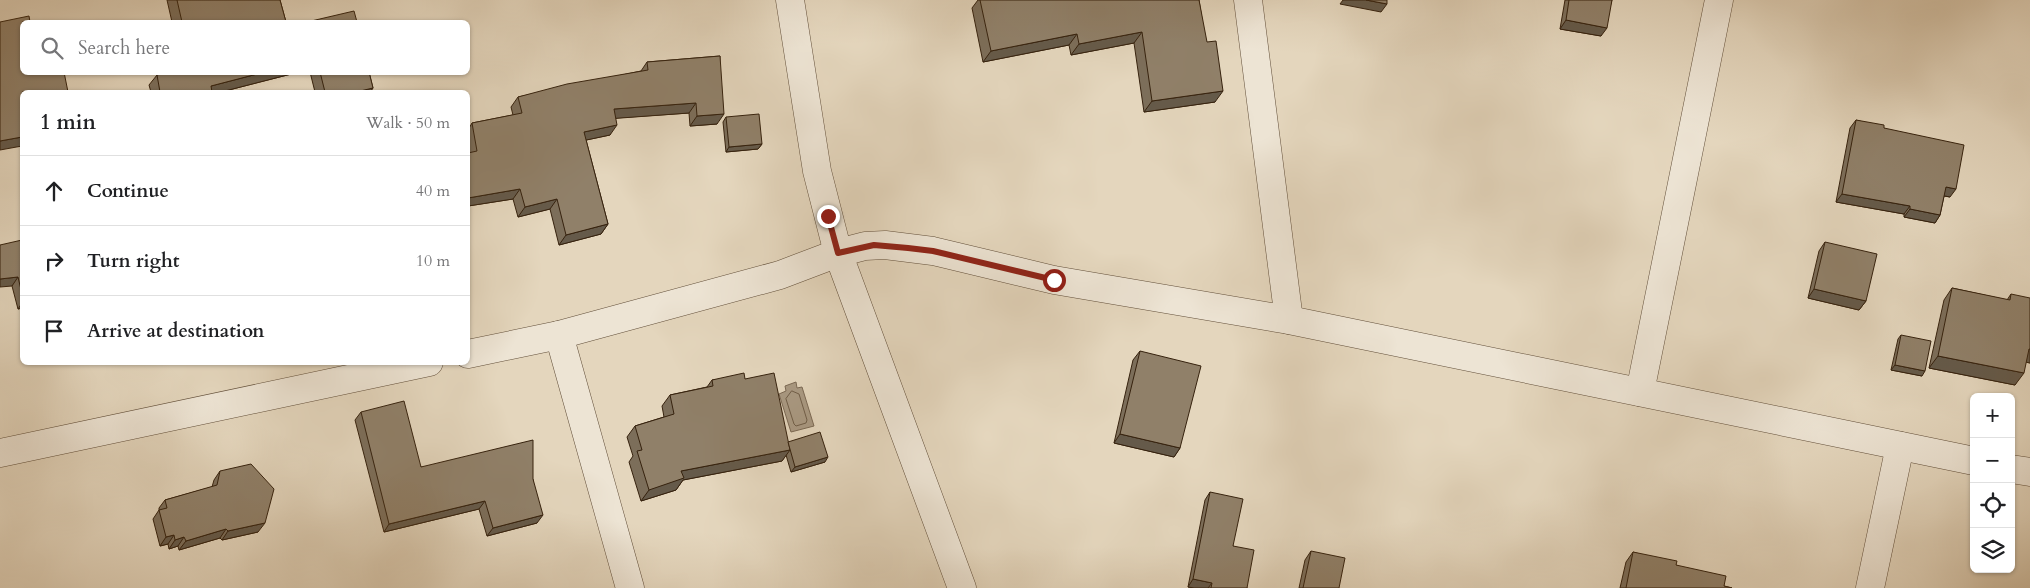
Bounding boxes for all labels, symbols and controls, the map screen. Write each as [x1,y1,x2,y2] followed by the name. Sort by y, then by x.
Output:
[20,20,470,75] search box
[38,34,66,62] icon: search
[78,35,170,61] text: Search here
[40,108,96,137] text: 1 min
[366,112,450,134] text: Walk · 50 m
[40,177,68,205] icon: ahead
[87,178,169,204] text: Continue
[416,180,450,202] text: 40 m
[817,205,840,228] route end
[40,247,68,275] icon: right
[87,248,179,274] text: Turn right
[416,250,450,272] text: 10 m
[1043,269,1066,292] route start
[40,317,68,345] icon: arrive
[87,318,264,344] text: Arrive at destination
[1970,393,2015,573] map controls
[1970,393,2015,438] button: +
[1970,438,2015,483] button: −
[1970,483,2015,528] button: locate
[1970,528,2015,573] button: layers

